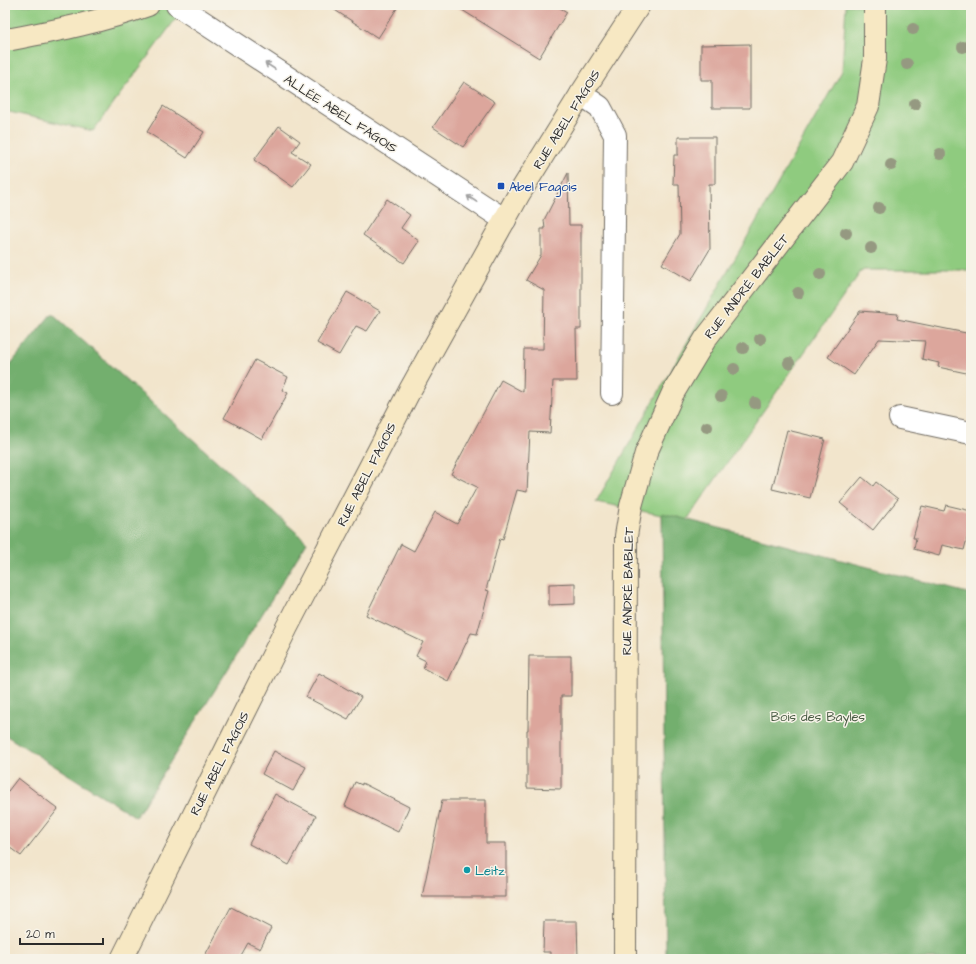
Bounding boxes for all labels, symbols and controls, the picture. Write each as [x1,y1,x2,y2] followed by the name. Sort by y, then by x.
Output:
[264,61,275,70] one-way arrow
[529,66,605,173] street label: RUE ABEL FAGOIS
[280,70,401,157] street label: ALLÉE ABEL FAGOIS
[509,178,578,197] place label: Abel Fagois
[496,181,506,191] marker: Abel Fagois
[466,194,478,202] one-way arrow
[700,230,794,343] street label: RUE ANDRÉ BABLET
[333,419,401,529] street label: RUE ABEL FAGOIS
[618,526,638,655] street label: RUE ANDRÉ BABLET
[186,708,254,818] street label: RUE ABEL FAGOIS
[771,708,866,727] park label: Bois des Bayles
[475,862,505,880] place label: Leitz
[462,865,472,875] marker: Leitz
[20,920,103,946] scale bar
[26,926,55,943] text: 20 m

